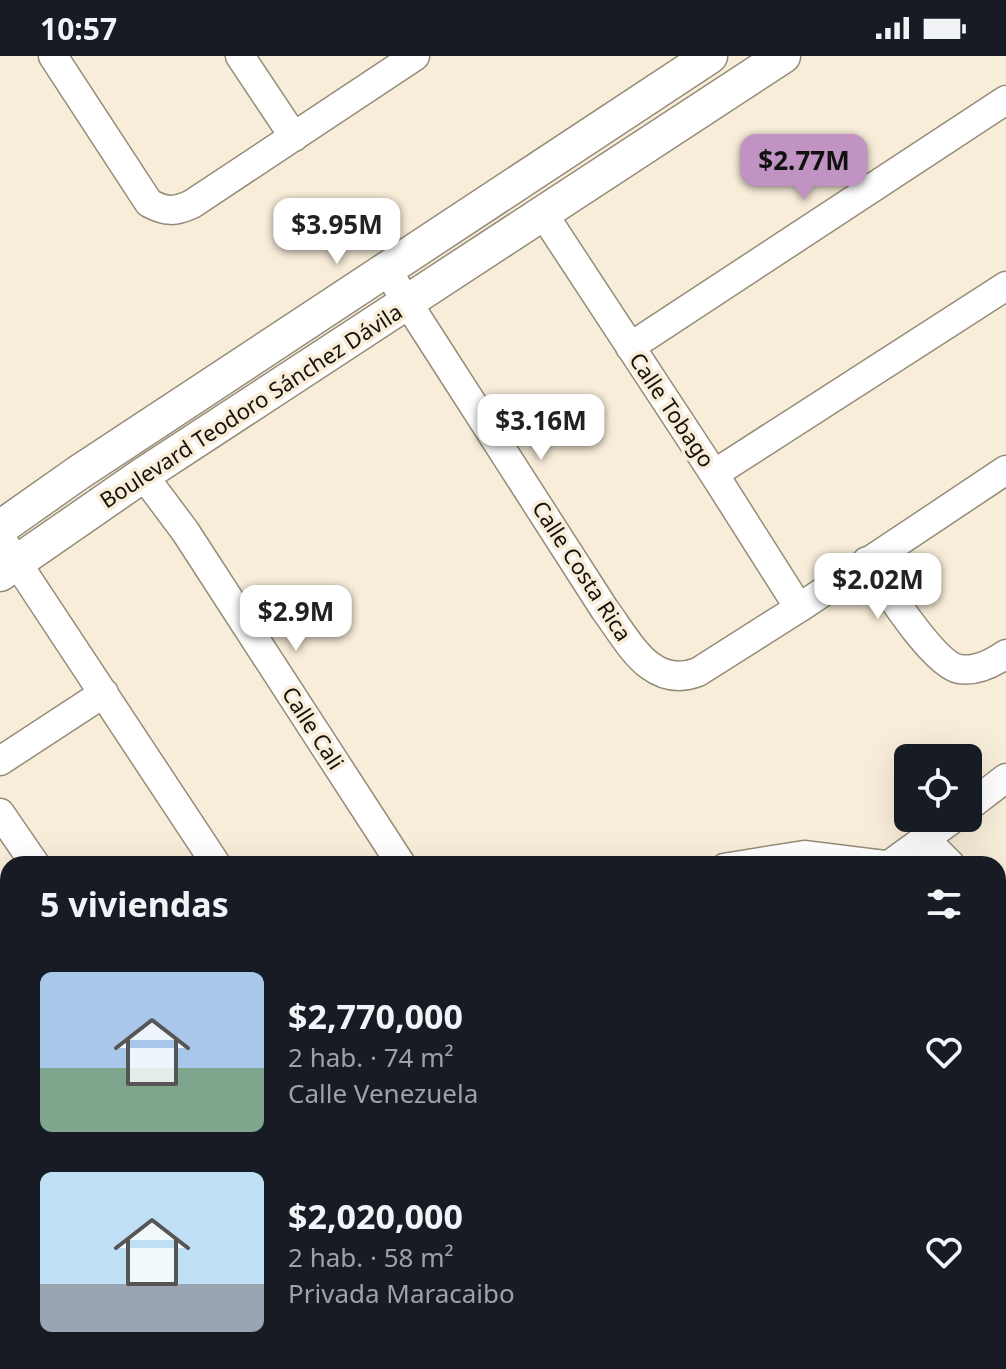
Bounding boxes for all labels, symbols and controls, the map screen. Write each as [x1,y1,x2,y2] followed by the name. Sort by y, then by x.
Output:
[40,8,117,49] text: 10:57
[739,134,869,202] pin: $2.77M
[758,142,850,178] text: $2.77M
[272,198,402,266] pin: $3.95M
[291,206,383,242] text: $3.95M
[93,296,407,514] street label: Boulevard Teodoro Sánchez Dávila
[623,346,722,473] street label: Calle Tobago
[476,394,606,462] pin: $3.16M
[495,402,587,438] text: $3.16M
[526,494,639,646] street label: Calle Costa Rica
[813,553,943,621] pin: $2.02M
[832,561,924,597] text: $2.02M
[240,585,352,653] pin: $2.9M
[258,593,334,629] text: $2.9M
[276,680,352,775] street label: Calle Cali
[894,744,982,832] map controls
[894,744,982,832] button: locate
[40,881,229,927] text: 5 viviendas
[922,882,966,926] icon: filters
[288,993,463,1039] text: $2,770,000
[104,1004,200,1100] icon: home
[922,1030,966,1074] icon: heart
[288,1039,454,1075] text: 2 hab. · 74 m²
[288,1075,478,1111] text: Calle Venezuela
[288,1193,463,1239] text: $2,020,000
[104,1204,200,1300] icon: home
[922,1230,966,1274] icon: heart
[288,1239,454,1275] text: 2 hab. · 58 m²
[288,1275,515,1311] text: Privada Maracaibo

